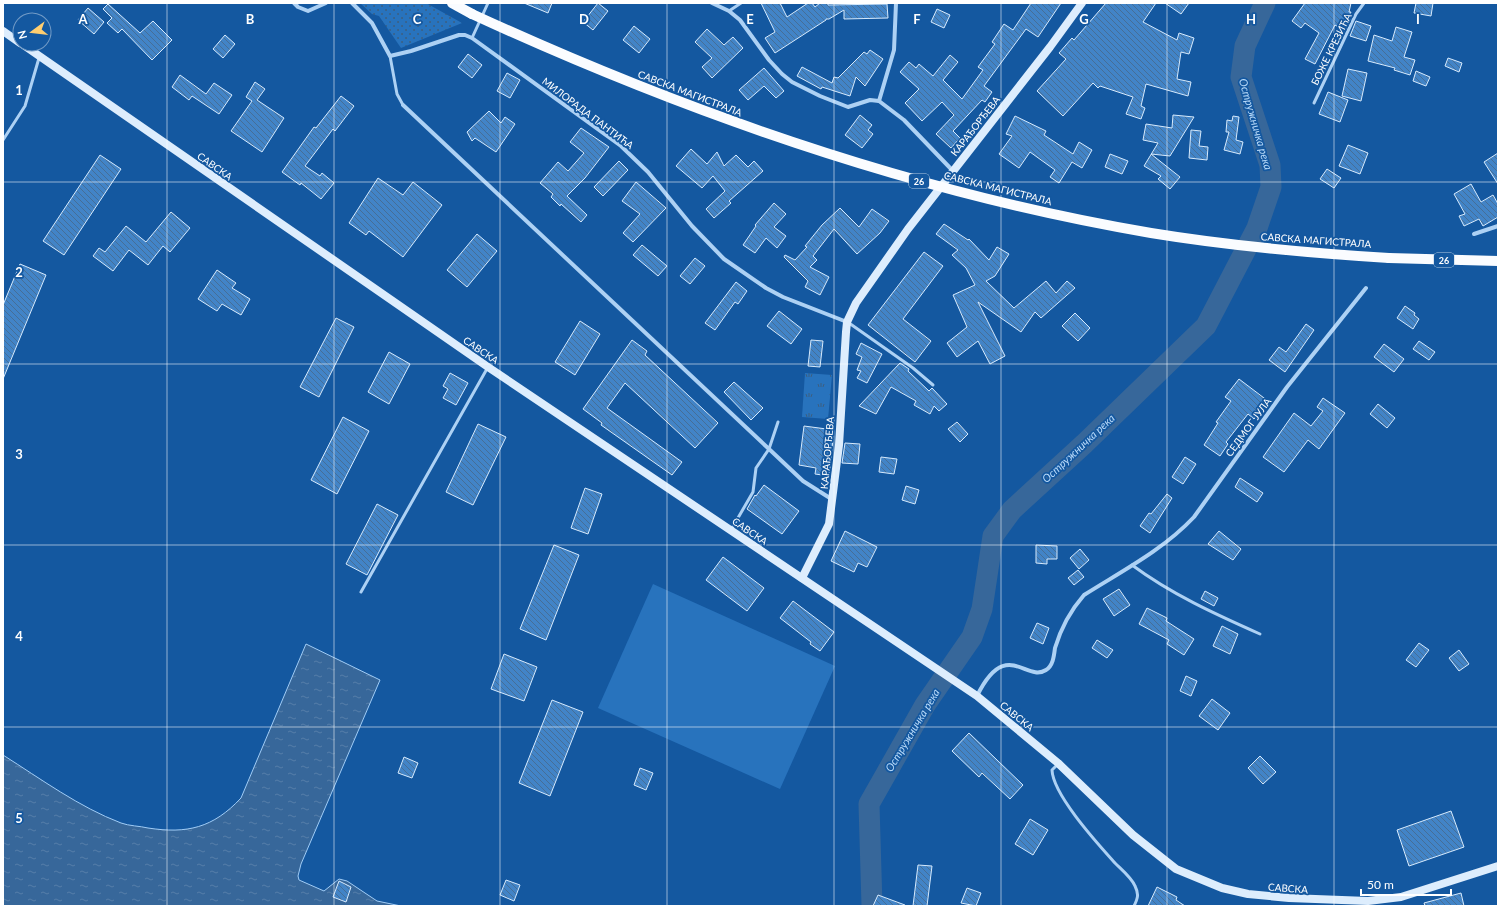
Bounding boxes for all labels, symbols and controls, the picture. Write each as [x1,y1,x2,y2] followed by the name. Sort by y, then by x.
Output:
[77,11,88,27] text: A
[246,11,255,27] text: B
[413,11,422,27] text: C
[579,11,589,27] text: D
[746,11,754,27] text: E
[913,11,921,27] text: F
[1079,11,1089,27] text: G
[1246,11,1256,27] text: H
[1308,11,1354,87] street label: БОЖЕ КРЕЗИЋА
[1416,11,1420,27] text: I
[12,12,52,52] north arrow
[14,29,29,40] text: N
[636,68,744,119] street label: САВСКА МАГИСТРАЛА
[540,75,636,151] street label: МИЛОРАДА ПАНТИЋА
[1237,77,1275,172] water label: Остружничка река
[15,82,23,98] text: 1
[948,93,1002,158] street label: КАРАЂОРЂЕВА
[195,150,235,183] street label: САВСКА
[943,169,1053,207] street label: САВСКА МАГИСТРАЛА
[909,174,929,188] road number: 26
[1260,230,1372,250] street label: САВСКА МАГИСТРАЛА
[1434,253,1454,267] road number: 26
[15,264,23,280] text: 2
[461,334,501,366] street label: САВСКА
[1223,395,1273,459] street label: СЕДМОГ ЈУЛА
[1039,411,1117,485] water label: Остружничка река
[818,416,836,490] street label: КАРАЂОРЂЕВА
[15,446,23,462] text: 3
[730,515,770,547] street label: САВСКА
[15,628,23,644] text: 4
[882,686,942,774] water label: Остружничка река
[998,699,1037,733] street label: САВСКА
[15,810,23,826] text: 5
[1361,871,1451,897] scale bar
[1367,877,1394,892] text: 50 m
[1268,881,1309,895] street label: САВСКА

